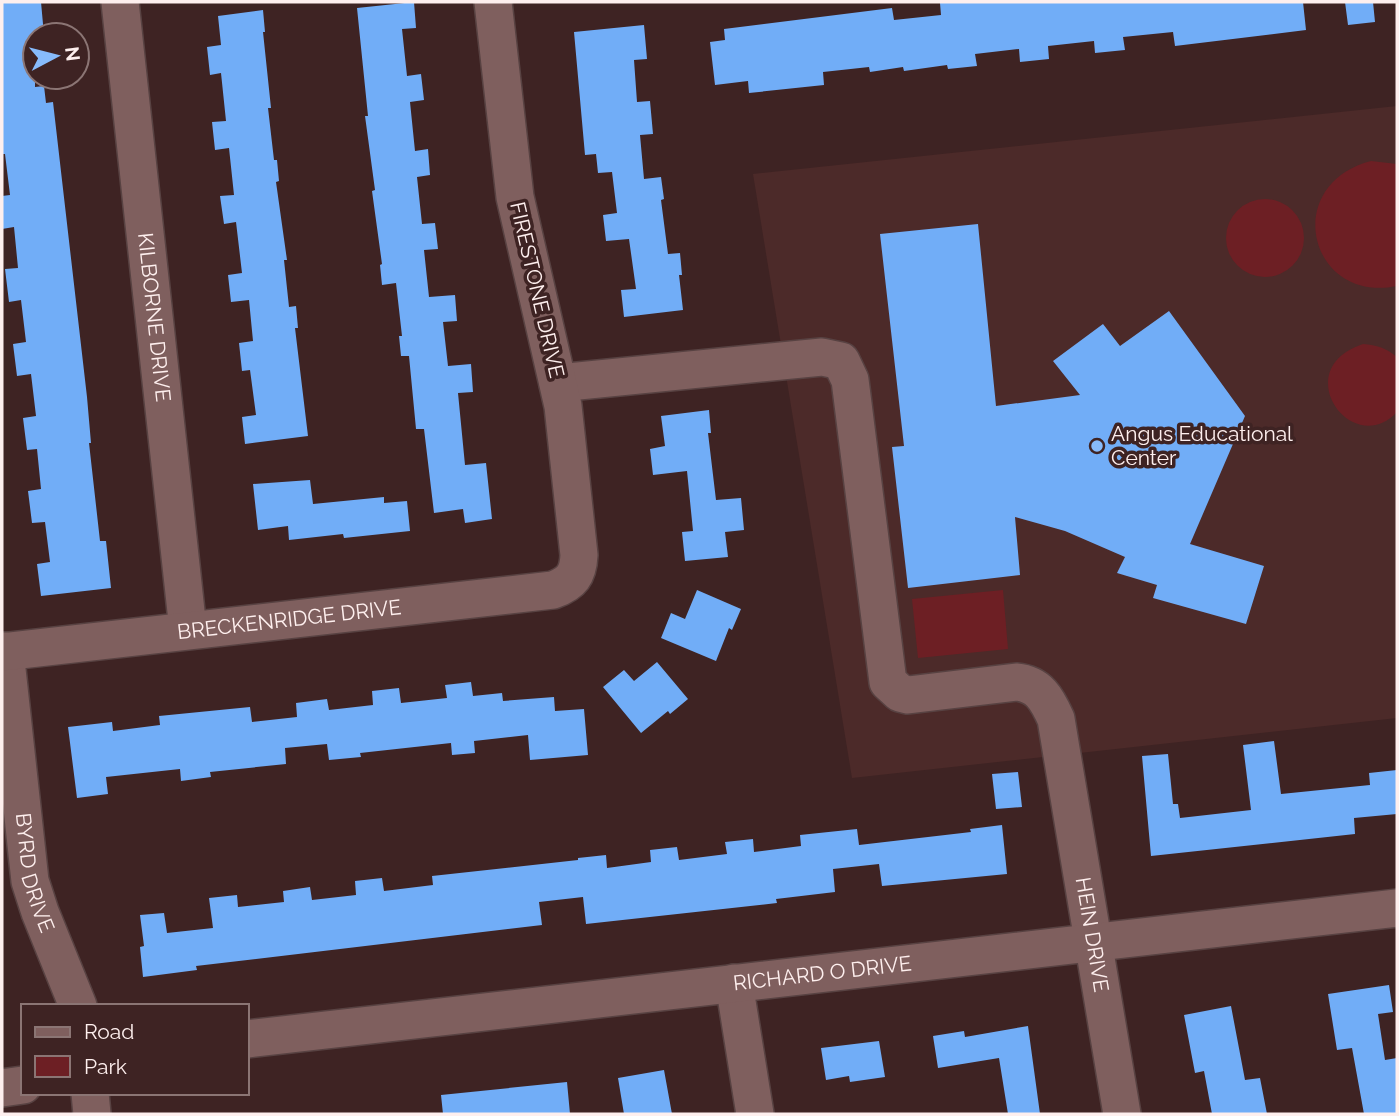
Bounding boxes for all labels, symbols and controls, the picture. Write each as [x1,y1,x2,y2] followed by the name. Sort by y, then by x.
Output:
[21,21,91,91] north arrow
[61,45,85,62] text: N
[505,199,570,380] street label: FIRESTONE DRIVE
[133,231,176,403] street label: KILBORNE DRIVE
[1111,421,1293,470] place label: Angus Educational Center
[1089,438,1105,454] marker: Angus Educational Center
[176,594,402,644] street label: BRECKENRIDGE DRIVE
[11,812,60,936] street label: BYRD DRIVE
[1071,875,1114,994] street label: HEIN DRIVE
[732,950,913,996] street label: RICHARD O DRIVE
[21,1004,248,1095] legend
[84,1019,134,1044] text: Road
[84,1054,127,1079] text: Park

